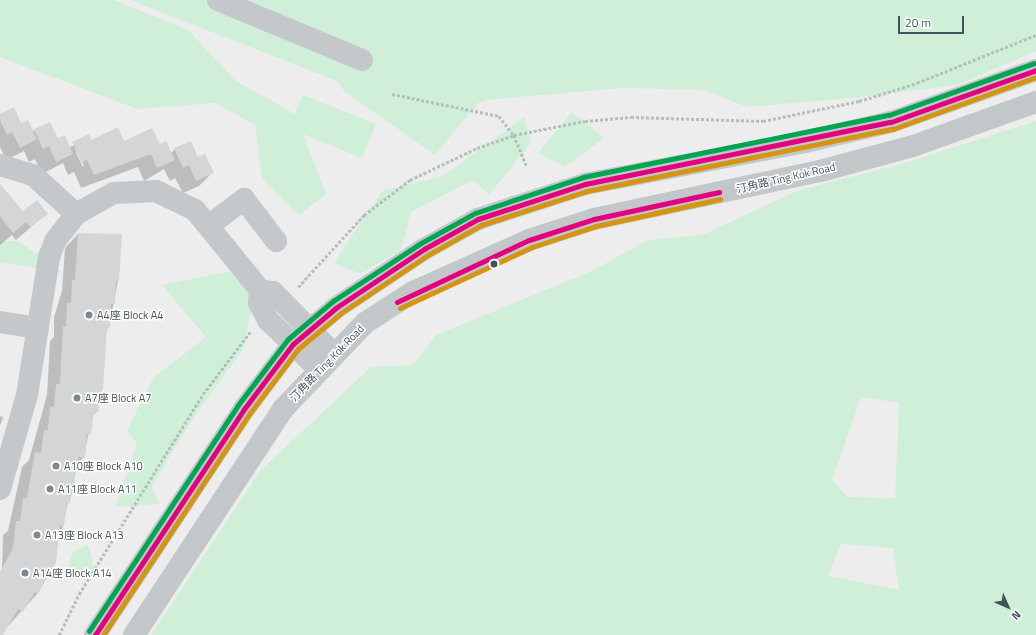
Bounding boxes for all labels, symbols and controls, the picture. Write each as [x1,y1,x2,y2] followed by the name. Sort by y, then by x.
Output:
[900,8,966,34] scale bar
[905,13,931,32] text: 20 m
[735,160,837,196] street label: 汀角路 Ting Kok Road
[489,259,499,269] unlabelled marker
[97,308,163,322] place label: A4座 Block A4
[84,310,94,320] marker: A4座 Block A4
[287,322,367,404] street label: 汀角路 Ting Kok Road
[85,391,151,405] place label: A7座 Block A7
[72,393,82,403] marker: A7座 Block A7
[64,459,143,473] place label: A10座 Block A10
[51,461,61,471] marker: A10座 Block A10
[58,482,137,496] place label: A11座 Block A11
[45,484,55,494] marker: A11座 Block A11
[45,528,124,542] place label: A13座 Block A13
[32,530,42,540] marker: A13座 Block A13
[33,566,112,580] place label: A14座 Block A14
[20,568,30,578] marker: A14座 Block A14
[988,587,1028,627] north arrow
[1008,607,1025,624] text: N

